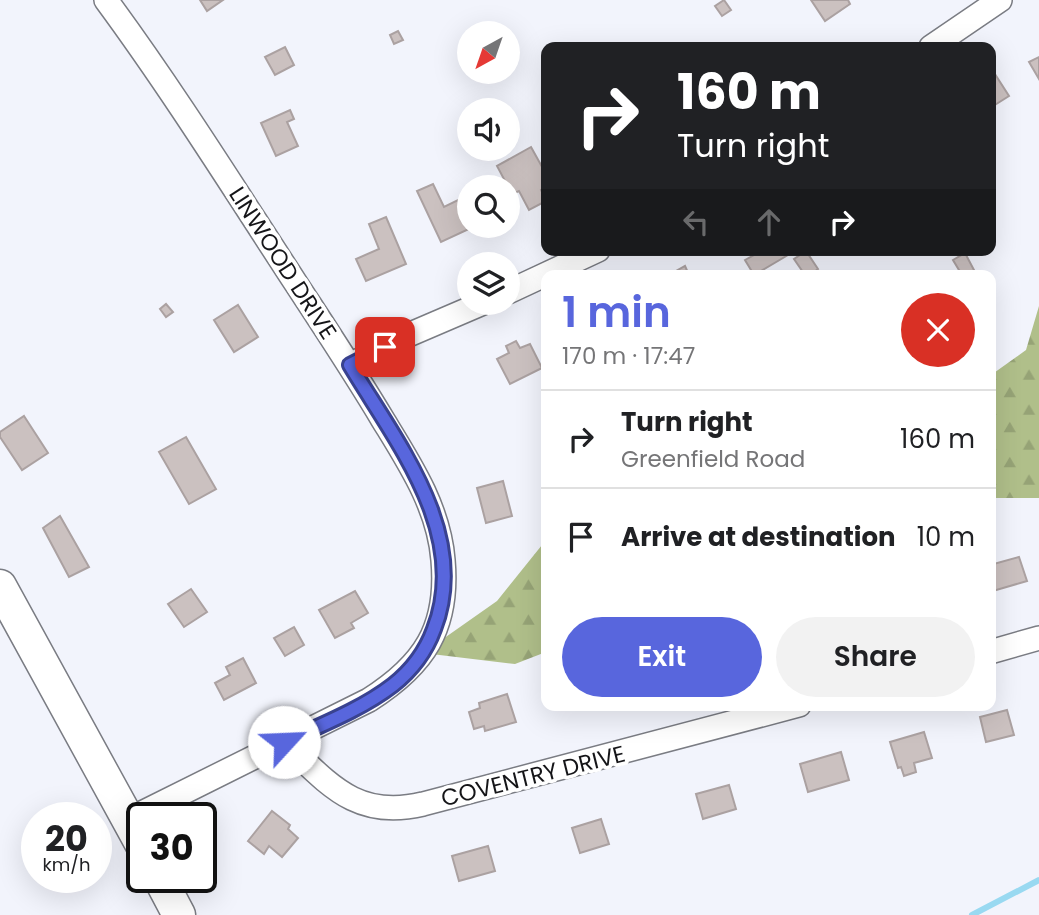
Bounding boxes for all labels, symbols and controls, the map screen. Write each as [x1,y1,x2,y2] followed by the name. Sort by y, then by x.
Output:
[457,21,520,84] north arrow
[457,21,520,315] map controls
[677,58,821,126] text: 160 m
[562,70,653,161] icon: right
[457,98,520,161] button: sound
[677,123,829,168] text: Turn right
[457,175,520,238] button: search
[222,180,344,346] street label: LINWOOD DRIVE
[677,203,715,241] icon: left
[750,203,788,241] icon: ahead
[823,203,861,241] icon: right
[457,252,520,315] button: layers
[562,283,671,342] text: 1 min
[901,293,975,367] button: close
[355,317,415,377] pin
[366,328,404,366] icon: arrive
[562,340,695,372] text: 170 m · 17:47
[621,404,753,440] text: Turn right
[562,420,600,458] icon: right
[900,421,975,457] text: 160 m
[621,443,805,475] text: Greenfield Road
[562,518,600,556] icon: arrive
[621,519,896,555] text: Arrive at destination
[917,519,975,555] text: 10 m
[562,617,762,697] button: Exit
[776,617,975,697] button: Share
[247,705,321,779] position arrow
[438,738,628,814] street label: COVENTRY DRIVE
[126,802,217,893] speed limit sign: 30
[45,814,88,863] text: 20
[43,852,90,877] text: km/h

